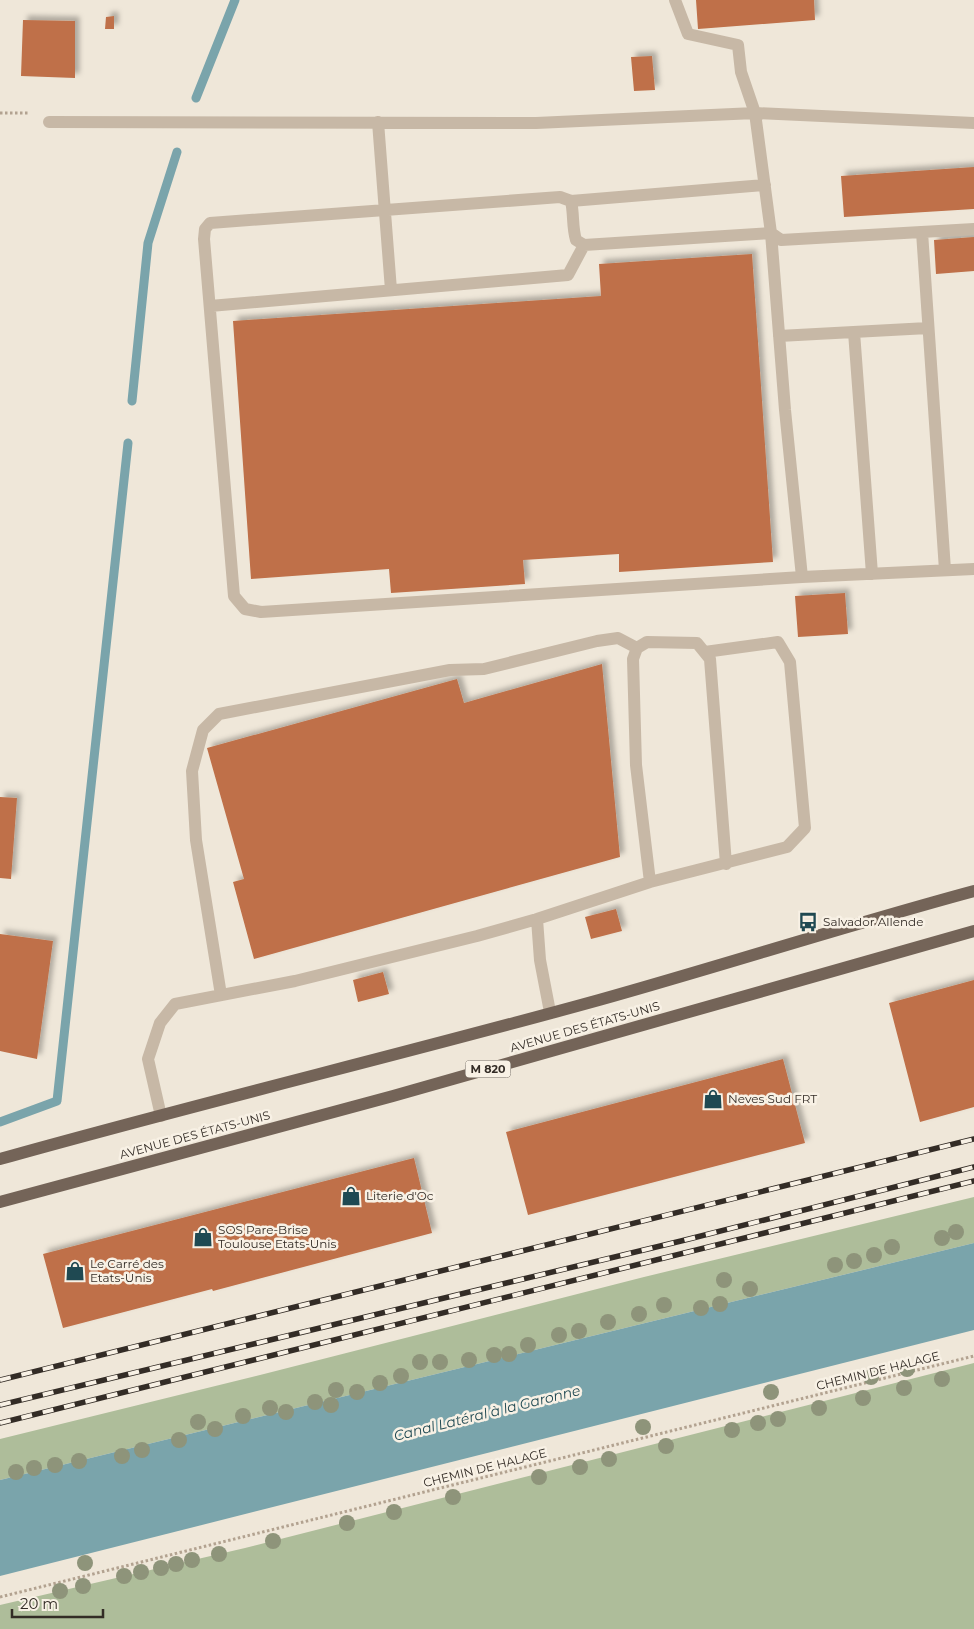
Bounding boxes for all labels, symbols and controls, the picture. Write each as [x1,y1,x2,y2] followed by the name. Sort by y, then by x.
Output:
[797,911,819,933] bus stop icon: Salvador Allende
[823,914,923,929] place label: Salvador Allende
[508,998,662,1055] street label: AVENUE DES ÉTATS-UNIS
[466,1060,510,1078] road number: M 820
[702,1088,724,1110] shop icon: Neves Sud FRT
[728,1091,817,1106] place label: Neves Sud FRT
[118,1107,272,1162] street label: AVENUE DES ÉTATS-UNIS
[340,1185,362,1207] shop icon: Literie d'Oc
[366,1188,434,1203] place label: Literie d'Oc
[218,1222,337,1251] place label: SOS Pare-Brise Toulouse Etats-Unis
[192,1226,214,1248] shop icon: SOS Pare-Brise Toulouse Etats-Unis
[90,1256,164,1285] place label: Le Carré des Etats-Unis
[64,1260,86,1282] shop icon: Le Carré des Etats-Unis
[815,1348,941,1393] street label: CHEMIN DE HALAGE
[392,1381,582,1445] water label: Canal Latéral à la Garonne
[422,1445,548,1490] street label: CHEMIN DE HALAGE
[12,1586,104,1618] scale bar
[20,1594,58,1613] text: 20 m

